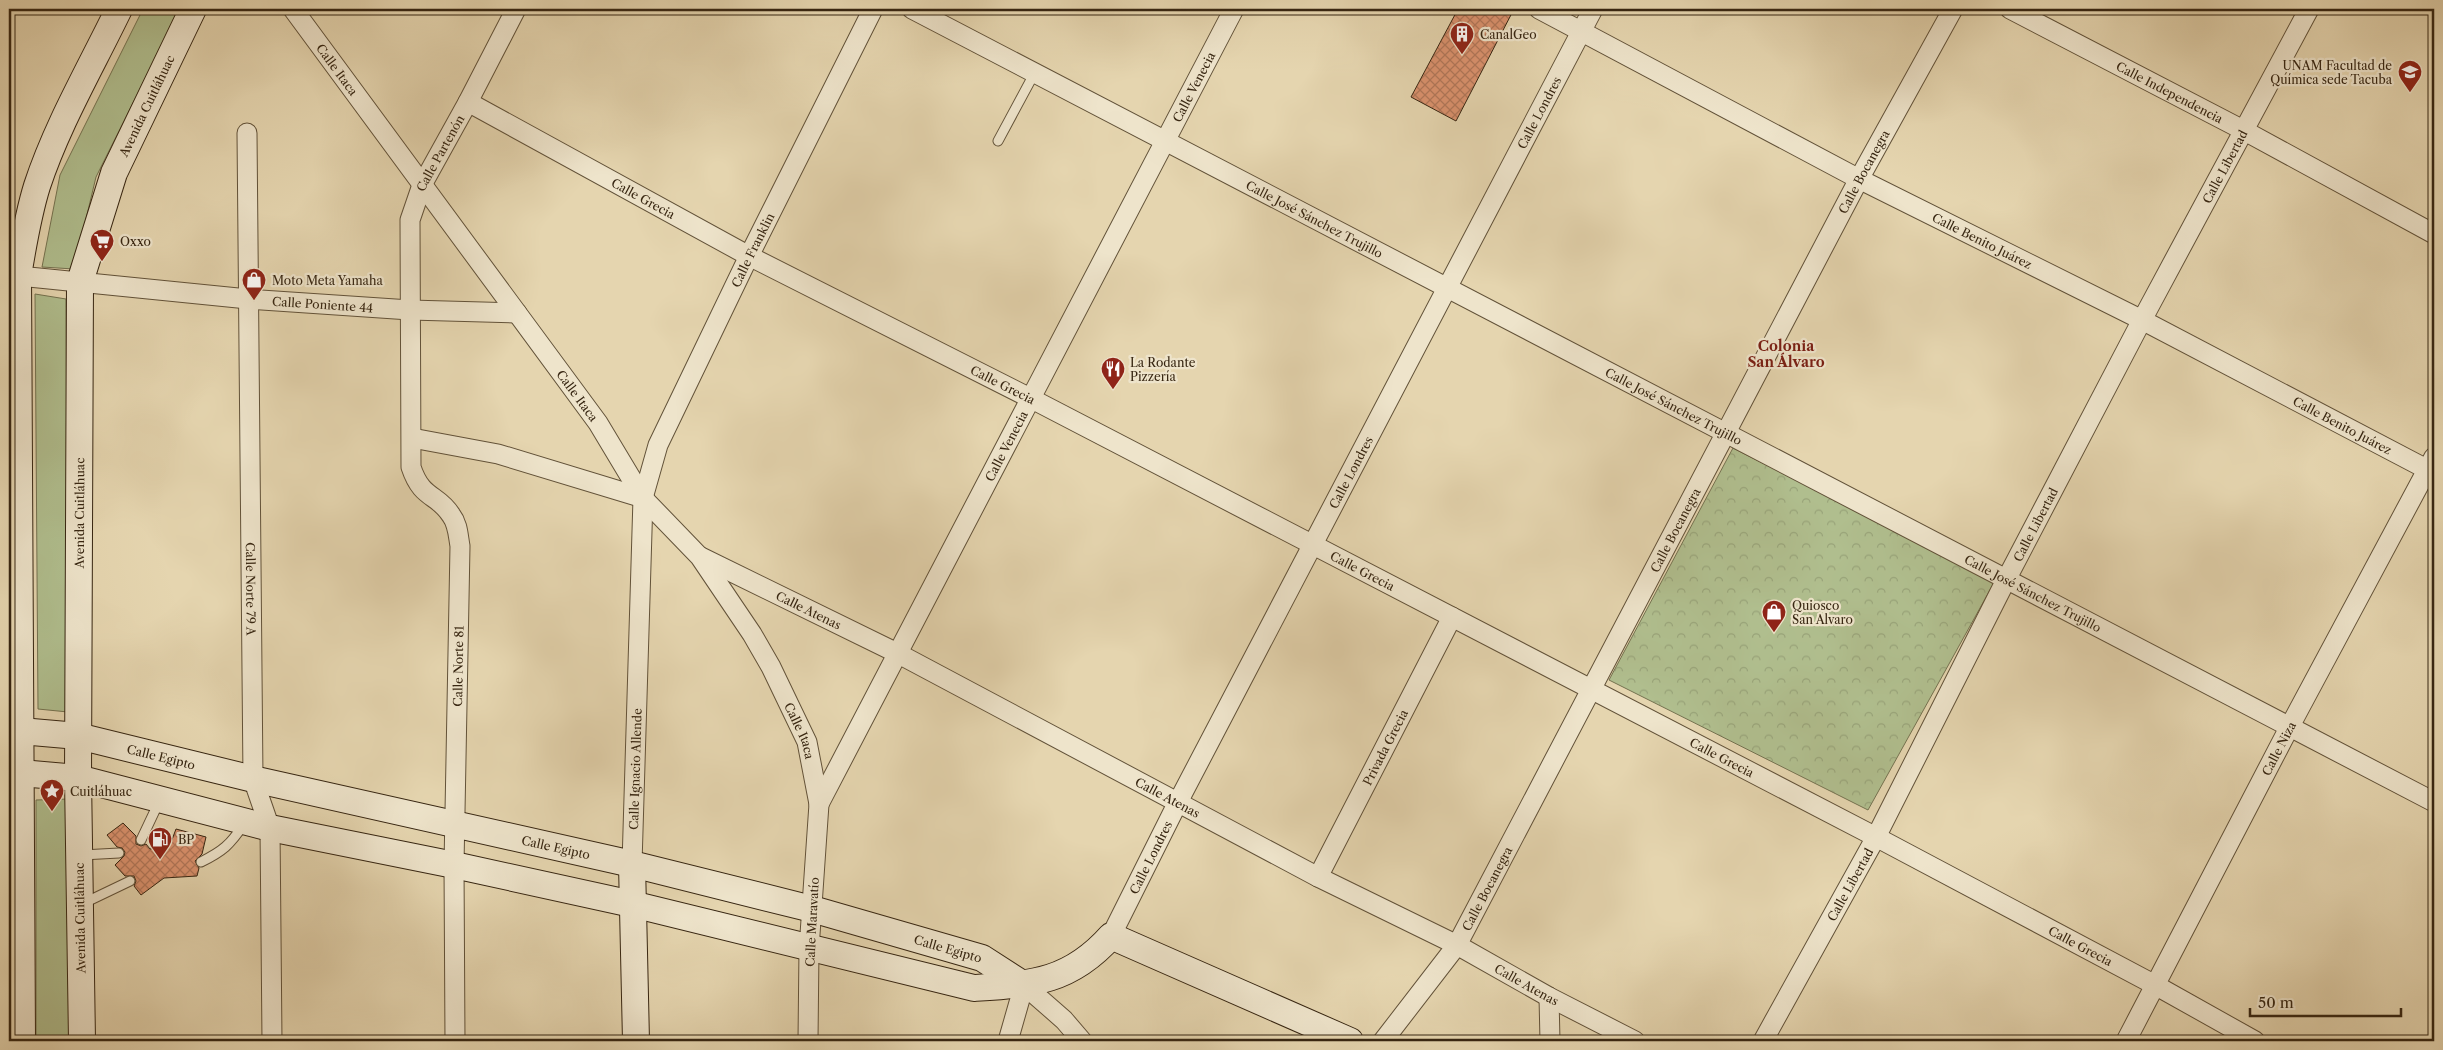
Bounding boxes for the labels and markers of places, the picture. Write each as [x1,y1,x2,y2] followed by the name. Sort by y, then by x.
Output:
[1449,21,1475,55] building icon: CanalGeo
[1480,27,1537,42] place label: CanalGeo
[2270,58,2393,87] place label: UNAM Facultad de Química sede Tacuba
[2397,59,2423,93] school or university icon: UNAM Facultad de Química sede Tacuba
[89,228,115,262] supermarket icon: Oxxo
[120,234,151,249] place label: Oxxo
[241,267,267,301] shop icon: Moto Meta Yamaha
[272,273,383,288] place label: Moto Meta Yamaha
[1130,355,1196,384] place label: La Rodante Pizzería
[1100,356,1126,390] restaurant icon: La Rodante Pizzería
[1792,598,1853,627] place label: Quiosco San Alvaro
[1761,599,1787,633] shop icon: Quiosco San Alvaro
[39,778,65,812] place icon: Cuitláhuac
[70,784,132,799] place label: Cuitláhuac
[147,826,173,860] fuel station icon: BP
[178,832,194,847] place label: BP

